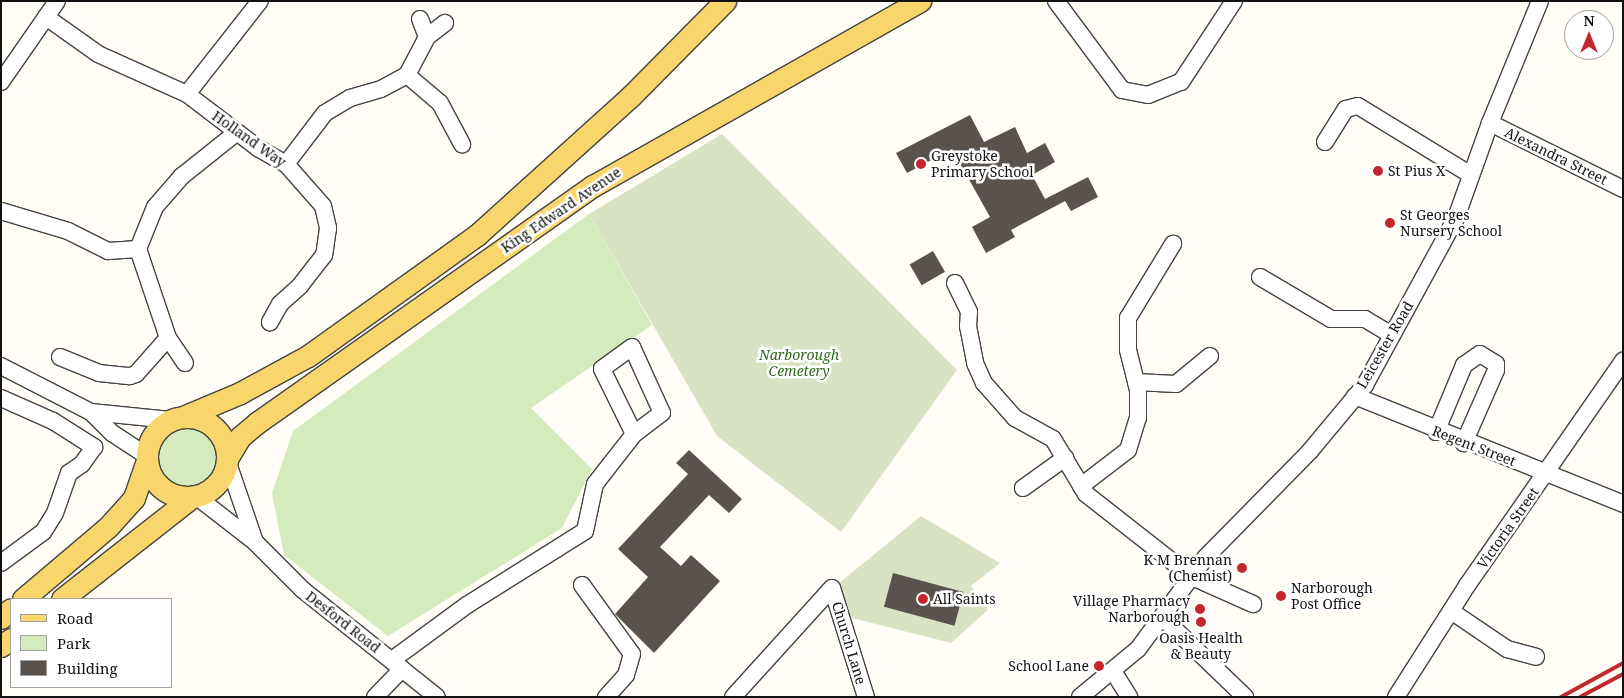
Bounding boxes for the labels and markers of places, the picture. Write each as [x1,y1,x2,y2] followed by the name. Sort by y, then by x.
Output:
[931,148,1034,180] place label: Greystoke Primary School
[915,158,927,170] marker: Greystoke Primary School
[1388,163,1445,179] place label: St Pius X
[1372,165,1384,177] marker: St Pius X
[1400,207,1502,240] place label: St Georges Nursery School
[1384,217,1396,229] marker: St Georges Nursery School
[1144,552,1232,584] place label: K M Brennan (Chemist)
[1236,562,1248,574] marker: K M Brennan (Chemist)
[1291,580,1373,612] place label: Narborough Post Office
[1275,590,1287,602] marker: Narborough Post Office
[933,591,995,607] place label: All Saints
[917,593,929,605] marker: All Saints
[1073,593,1190,626] place label: Village Pharmacy Narborough
[1194,603,1206,615] marker: Village Pharmacy Narborough
[1195,616,1207,628] marker: Oasis Health & Beauty
[1159,630,1243,662] place label: Oasis Health & Beauty
[1008,658,1089,674] place label: School Lane
[1093,660,1105,672] marker: School Lane

